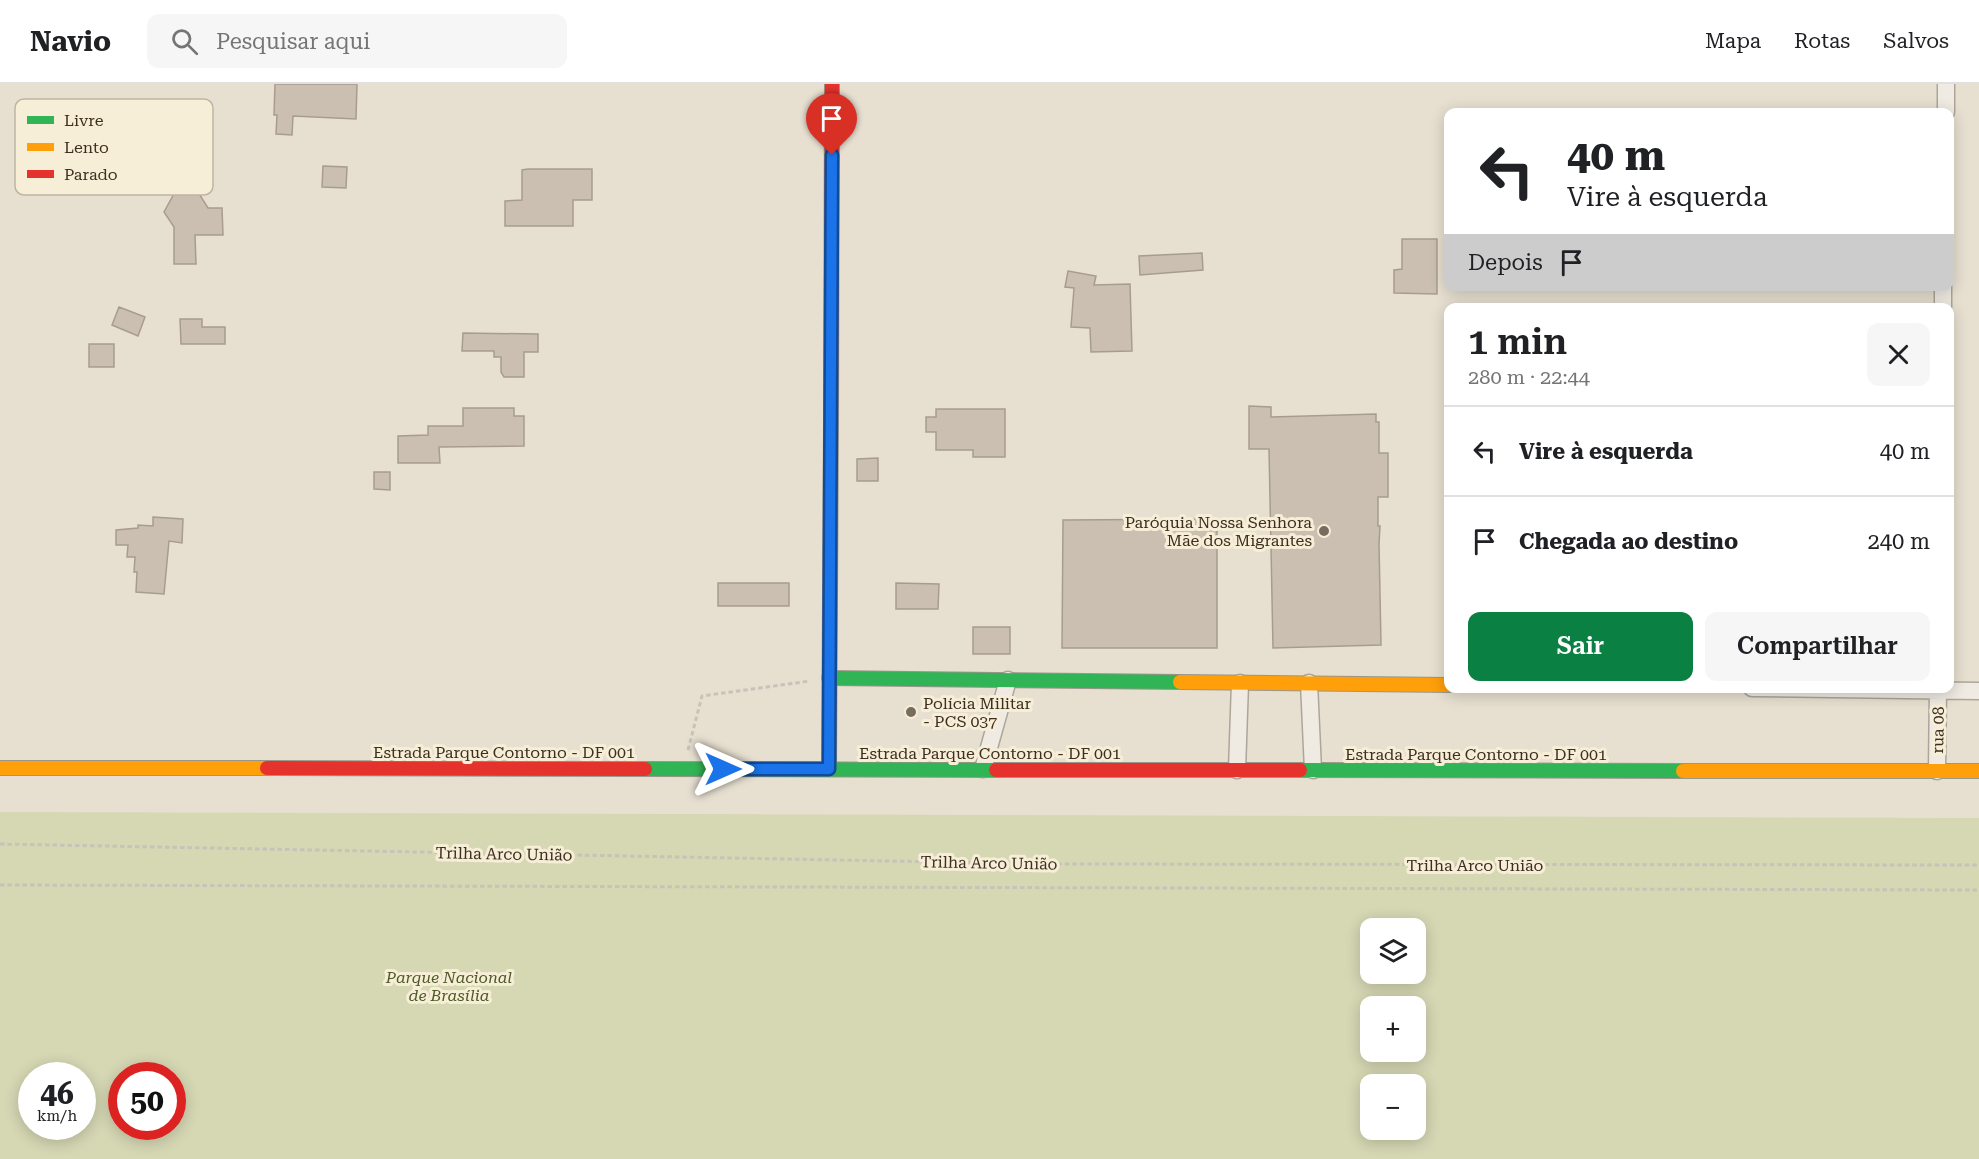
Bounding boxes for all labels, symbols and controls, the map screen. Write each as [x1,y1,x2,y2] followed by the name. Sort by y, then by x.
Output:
[147,14,567,68] search box
[30,25,111,58] text: Navio
[168,25,201,58] icon: search
[216,29,370,54] text: Pesquisar aqui
[1705,29,1761,53] text: Mapa
[1794,29,1850,53] text: Rotas
[1883,29,1949,53] text: Salvos
[806,93,857,155] pin
[15,99,213,195] legend
[815,102,848,135] icon: arrive
[64,111,104,130] text: Livre
[1567,131,1665,180] text: 40 m
[1468,132,1546,210] icon: left
[64,138,109,157] text: Lento
[64,165,118,184] text: Parado
[1567,181,1768,213] text: Vire à esquerda
[1555,246,1588,279] icon: arrive
[1468,250,1543,275] text: Depois
[1468,321,1567,363] text: 1 min
[1867,323,1930,386] button: close
[1468,365,1590,389] text: 280 m · 22:44
[1468,435,1501,468] icon: left
[1519,439,1693,464] text: Vire à esquerda
[1880,439,1930,464] text: 40 m
[1125,513,1312,550] place label: Paróquia Nossa Senhora Mãe dos Migrantes
[1317,524,1331,538] marker: Paróquia Nossa Senhora Mãe dos Migrantes
[1468,525,1501,558] icon: arrive
[1519,529,1738,554] text: Chegada ao destino
[1867,529,1930,554] text: 240 m
[1468,612,1693,681] button: Sair
[1705,612,1930,681] button: Compartilhar
[923,694,1032,731] place label: Polícia Militar - PCS 037
[904,705,918,719] marker: Polícia Militar - PCS 037
[1928,706,1948,754] street label: rua 08
[691,737,755,801] position arrow
[373,743,635,762] street label: Estrada Parque Contorno - DF 001
[859,744,1121,763] street label: Estrada Parque Contorno - DF 001
[1345,745,1607,764] street label: Estrada Parque Contorno - DF 001
[435,843,573,865] street label: Trilha Arco União
[920,852,1058,874] street label: Trilha Arco União
[1407,856,1544,875] street label: Trilha Arco União
[1360,918,1426,1140] map controls
[1360,918,1426,984] button: layers
[385,968,512,1005] park label: Parque Nacional de Brasília
[1360,996,1426,1062] button: +
[108,1062,186,1140] speed limit sign: 50
[1360,1074,1426,1140] button: −
[40,1076,74,1111] text: 46
[37,1107,77,1125] text: km/h

